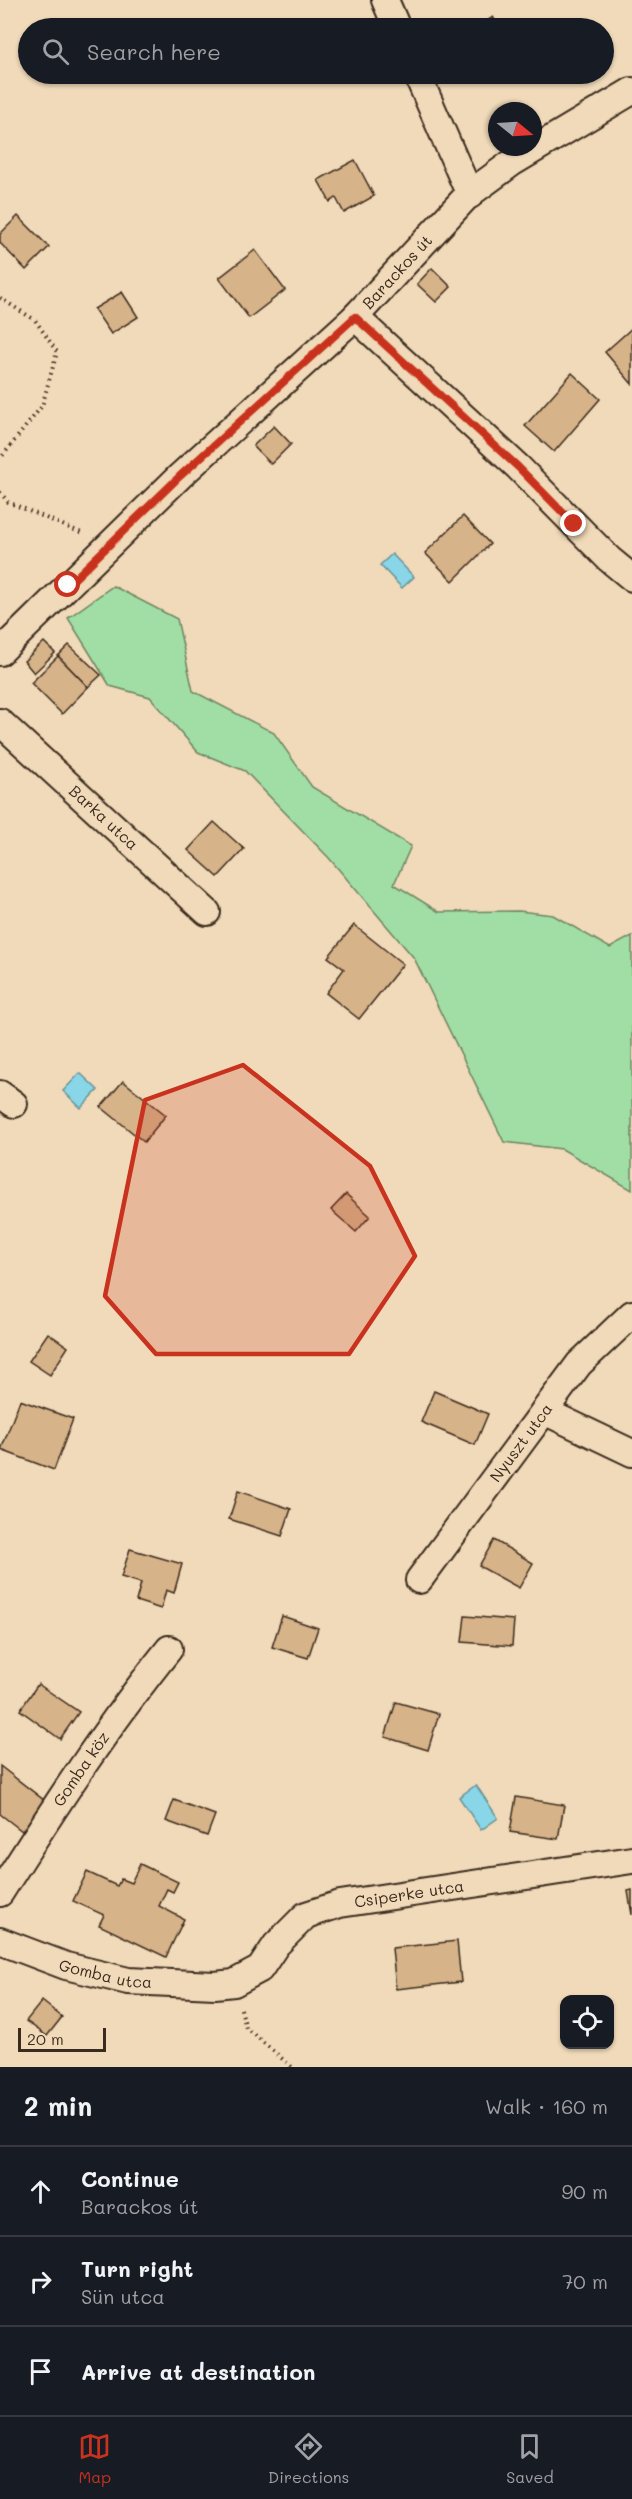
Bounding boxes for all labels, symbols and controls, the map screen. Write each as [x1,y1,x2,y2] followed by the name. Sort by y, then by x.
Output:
[18,18,614,84] search box
[39,35,72,68] icon: search
[87,37,221,66] text: Search here
[488,102,542,156] north arrow
[357,230,436,313] street label: Barackos út
[560,510,586,536] route end
[54,571,80,597] route start
[65,780,143,854] street label: Barka utca
[484,1399,557,1486] street label: Nyuszt utca
[48,1727,114,1810] street label: Gomba köz
[353,1874,465,1912] street label: Csiperke utca
[56,1953,152,1992] street label: Gomba utca
[560,1995,614,2049] map controls
[560,1995,614,2049] button: locate
[18,2025,106,2052] scale bar
[27,2028,64,2049] text: 20 m
[24,2089,92,2123] text: 2 min
[485,2093,608,2119] text: Walk · 160 m
[81,2164,179,2193] text: Continue
[24,2175,57,2208] icon: ahead
[562,2178,608,2204] text: 90 m
[81,2193,198,2219] text: Barackos út
[81,2254,193,2283] text: Turn right
[24,2265,57,2298] icon: right
[562,2268,608,2294] text: 70 m
[81,2283,165,2309] text: Sün utca
[24,2355,57,2388] icon: arrive
[81,2357,316,2386] text: Arrive at destination
[78,2430,111,2487] tab: Map
[268,2430,349,2487] tab: Directions
[506,2430,554,2487] tab: Saved

